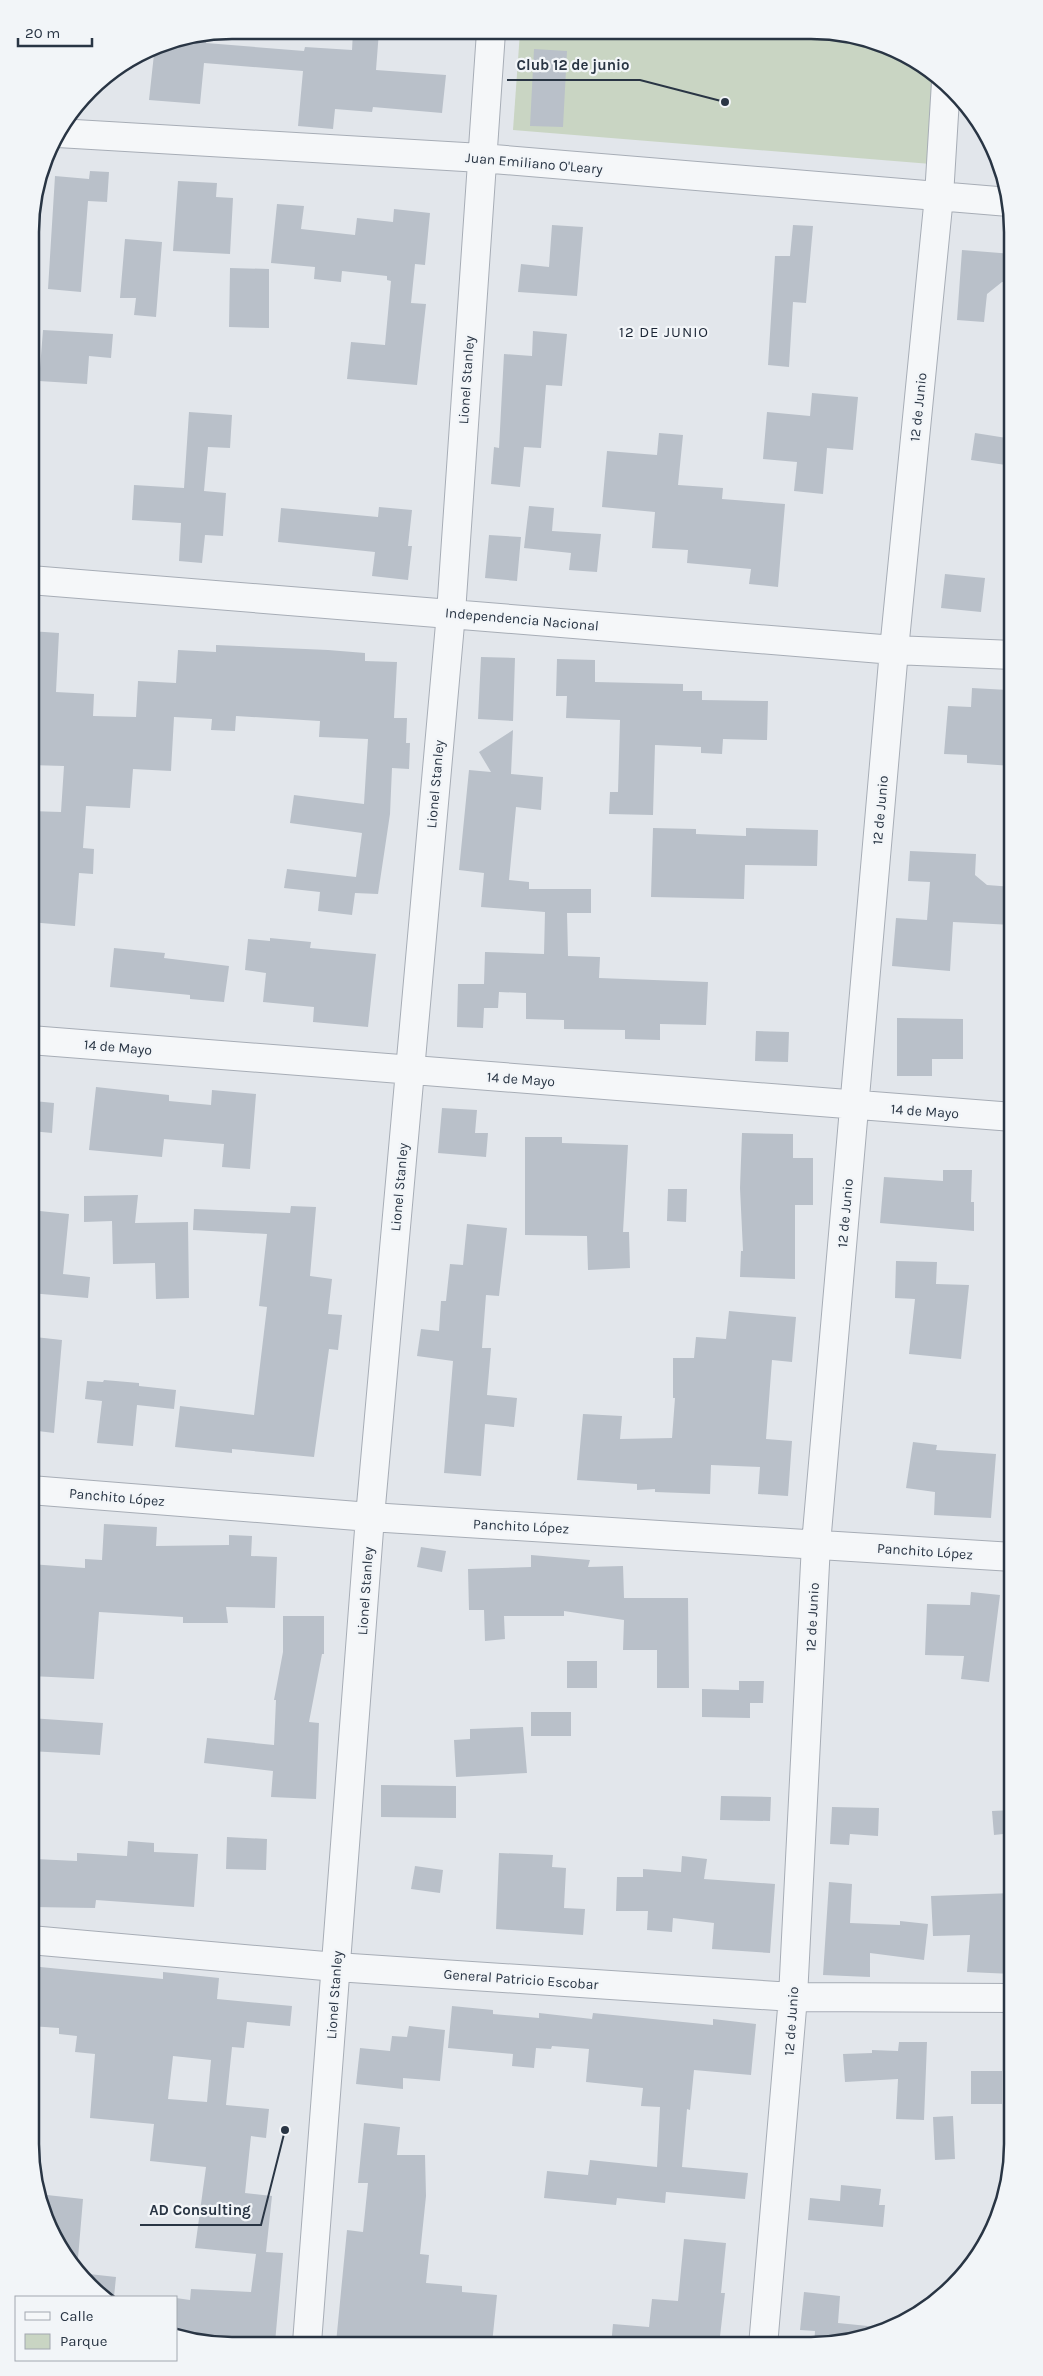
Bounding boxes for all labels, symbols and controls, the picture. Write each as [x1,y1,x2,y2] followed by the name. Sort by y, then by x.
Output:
[18,15,91,47] scale bar
[25,24,60,42] text: 20 m
[507,50,640,80] callout: Club 12 de junio
[517,56,629,74] text: Club 12 de junio
[465,149,604,178] street label: Juan Emiliano O'Leary
[619,323,709,341] district label: 12 DE JUNIO
[455,335,478,425] street label: Lionel Stanley
[906,372,931,442] street label: 12 de Junio
[444,604,600,635] street label: Independencia Nacional
[423,739,448,829] street label: Lionel Stanley
[869,775,892,845] street label: 12 de Junio
[83,1036,153,1059] street label: 14 de Mayo
[486,1069,556,1090] street label: 14 de Mayo
[890,1101,960,1122] street label: 14 de Mayo
[387,1142,412,1232] street label: Lionel Stanley
[834,1178,857,1248] street label: 12 de Junio
[68,1485,166,1510] street label: Panchito López
[472,1515,569,1538] street label: Panchito López
[876,1540,974,1563] street label: Panchito López
[354,1546,377,1636] street label: Lionel Stanley
[802,1582,823,1652] street label: 12 de Junio
[323,1950,346,2040] street label: Lionel Stanley
[443,1966,600,1993] street label: General Patricio Escobar
[781,1986,802,2056] street label: 12 de Junio
[140,2195,261,2225] callout: AD Consulting
[149,2201,251,2219] text: AD Consulting
[15,2296,178,2361] legend
[60,2307,94,2325] text: Calle
[60,2332,108,2350] text: Parque

